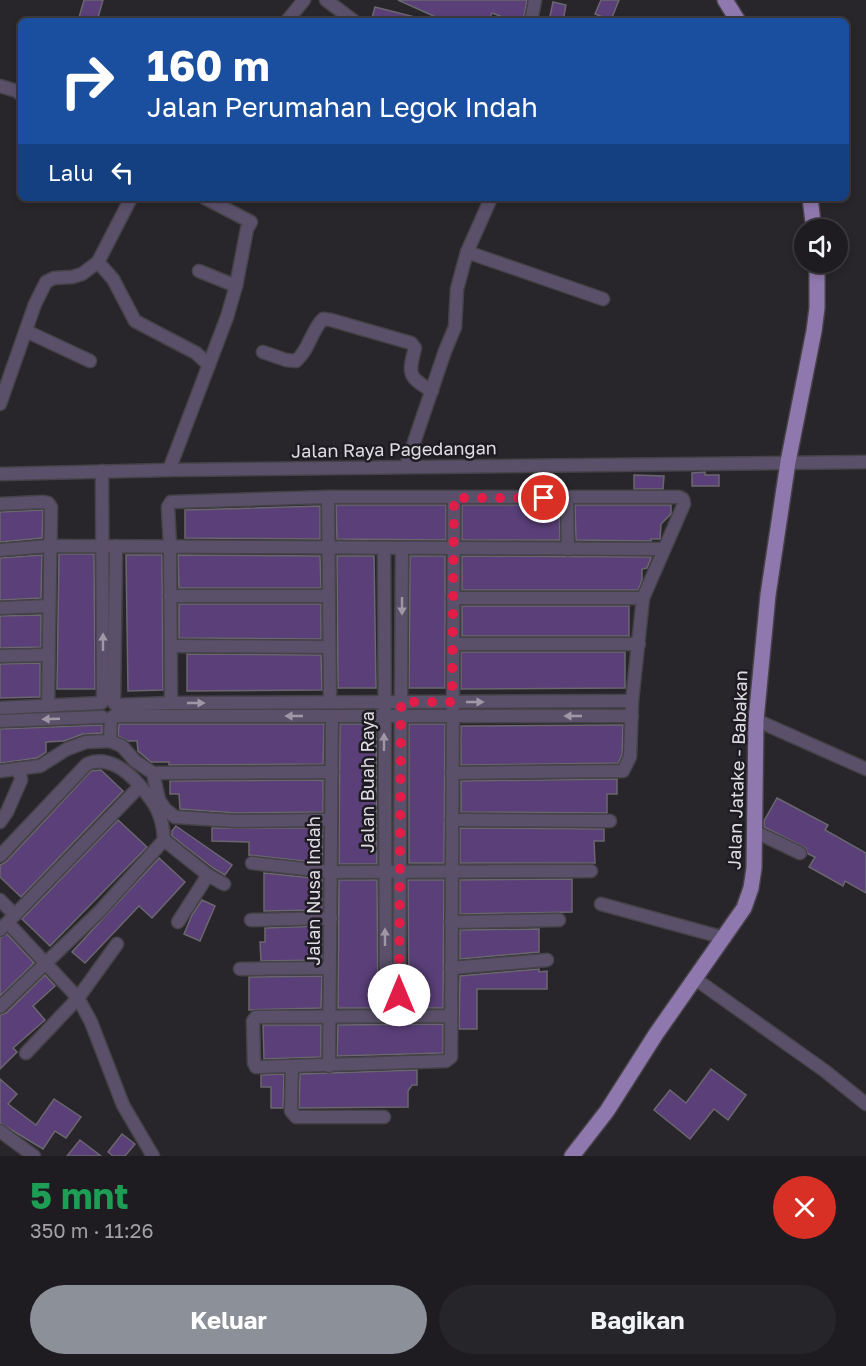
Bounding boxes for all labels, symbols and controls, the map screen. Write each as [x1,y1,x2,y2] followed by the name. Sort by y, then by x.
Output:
[147,40,270,90] text: 160 m
[48,42,126,120] icon: right
[147,91,538,123] text: Jalan Perumahan Legok Indah
[106,156,139,189] icon: left
[48,159,94,186] text: Lalu
[794,219,848,273] map controls
[794,219,848,273] button: sound
[291,436,497,462] street label: Jalan Raya Pagedangan
[518,472,569,523] pin
[527,481,560,514] icon: arrive
[397,597,406,616] one-way arrow
[98,633,108,652] one-way arrow
[723,670,751,870] street label: Jalan Jatake - Babakan
[465,697,484,707] one-way arrow
[186,698,205,708] one-way arrow
[285,711,304,721] one-way arrow
[356,711,378,853] street label: Jalan Buah Raya
[564,711,583,721] one-way arrow
[42,714,61,723] one-way arrow
[379,732,389,751] one-way arrow
[302,816,324,966] street label: Jalan Nusa Indah
[380,927,390,946] one-way arrow
[367,963,431,1027] position arrow
[30,1174,129,1217] text: 5 mnt
[773,1176,836,1239] button: close
[30,1218,154,1242] text: 350 m · 11:26
[30,1285,427,1354] button: Keluar
[439,1285,836,1354] button: Bagikan

